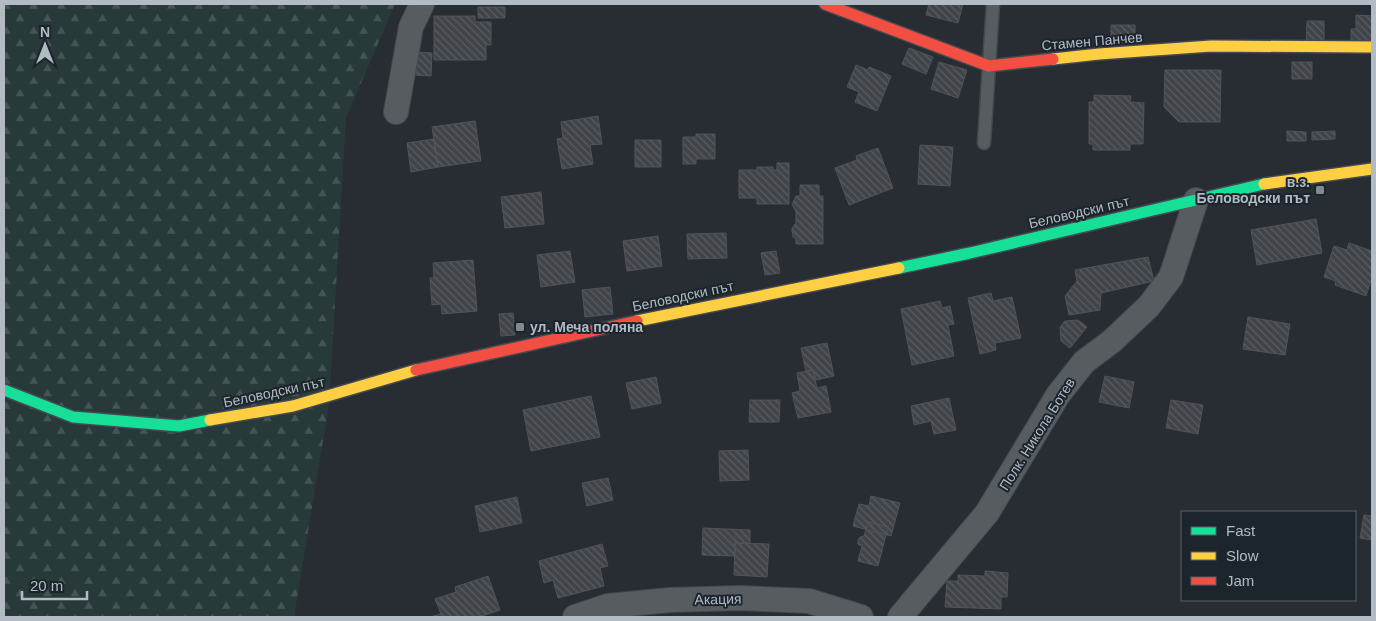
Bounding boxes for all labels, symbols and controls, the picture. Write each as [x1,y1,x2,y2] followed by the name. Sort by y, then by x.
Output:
[20,20,70,70] north arrow
[40,24,50,40] text: N
[1041,29,1143,53] street label: Стамен Панчев
[1197,174,1310,206] place label: в.з. Беловодски път
[1314,184,1326,196] marker: в.з. Беловодски път
[1027,192,1132,231] street label: Беловодски път
[631,277,736,315] street label: Беловодски път
[530,319,643,335] place label: ул. Меча поляна
[514,321,526,333] marker: ул. Меча поляна
[222,373,327,411] street label: Беловодски път
[996,375,1078,493] street label: Полк. Никола Ботев
[1181,511,1356,601] legend
[1226,522,1256,539] text: Fast
[1226,547,1259,564] text: Slow
[22,568,88,600] scale bar
[1226,572,1254,589] text: Jam
[30,577,63,594] text: 20 m
[694,591,742,607] street label: Акация

